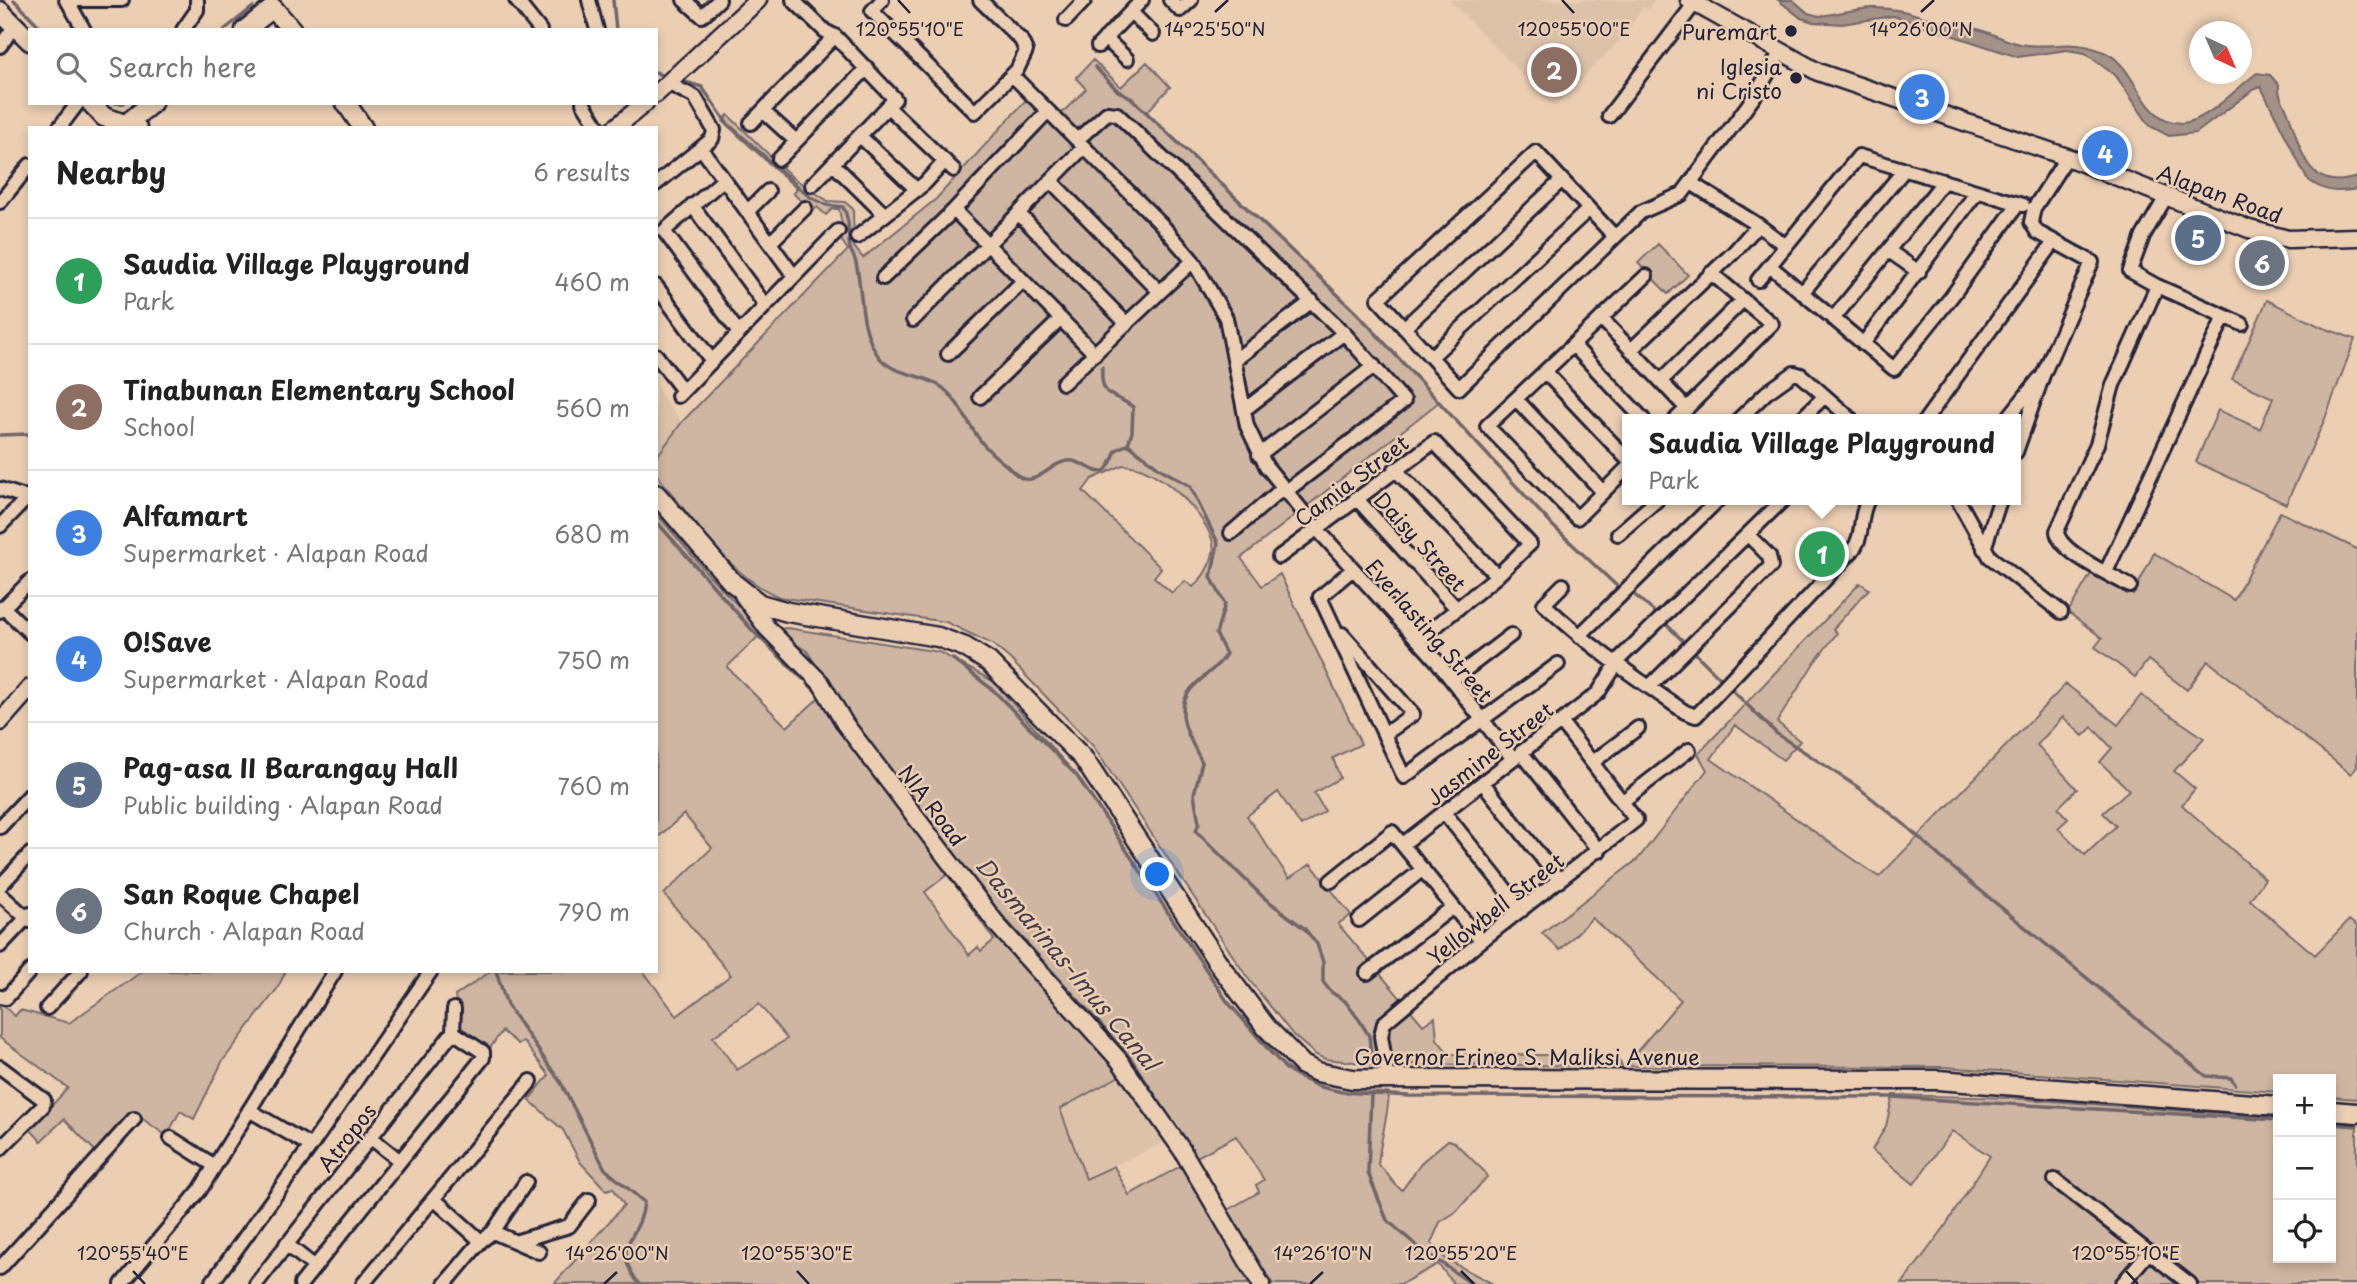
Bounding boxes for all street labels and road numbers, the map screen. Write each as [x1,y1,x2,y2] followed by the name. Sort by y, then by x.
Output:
[2153,156,2287,230] street label: Alapan Road
[1287,426,1415,534] street label: Camia Street
[1367,484,1475,598] street label: Daisy Street
[1359,551,1501,709] street label: Everlasting Street
[1419,693,1559,813] street label: Jasmine Street
[892,758,974,852] street label: NIA Road
[1420,844,1570,972] street label: Yellowbell Street
[1354,1040,1700,1072] street label: Governor Erineo S. Maliksi Avenue
[309,1096,383,1178] street label: Atropos

